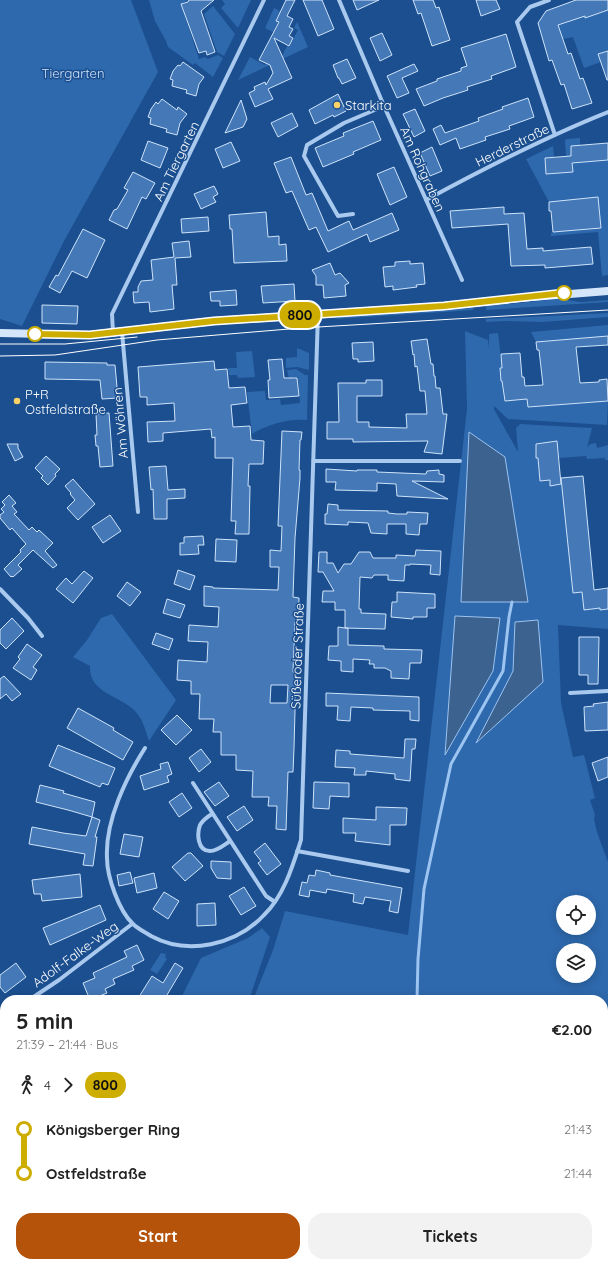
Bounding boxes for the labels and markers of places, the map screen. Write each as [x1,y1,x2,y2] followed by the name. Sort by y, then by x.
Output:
[345,97,392,113] place label: Starkita
[332,100,342,110] marker: Starkita
[556,285,572,301] unlabelled marker
[27,326,43,342] unlabelled marker
[25,386,106,417] place label: P+R Ostfeldstraße
[12,396,22,406] marker: P+R Ostfeldstraße

